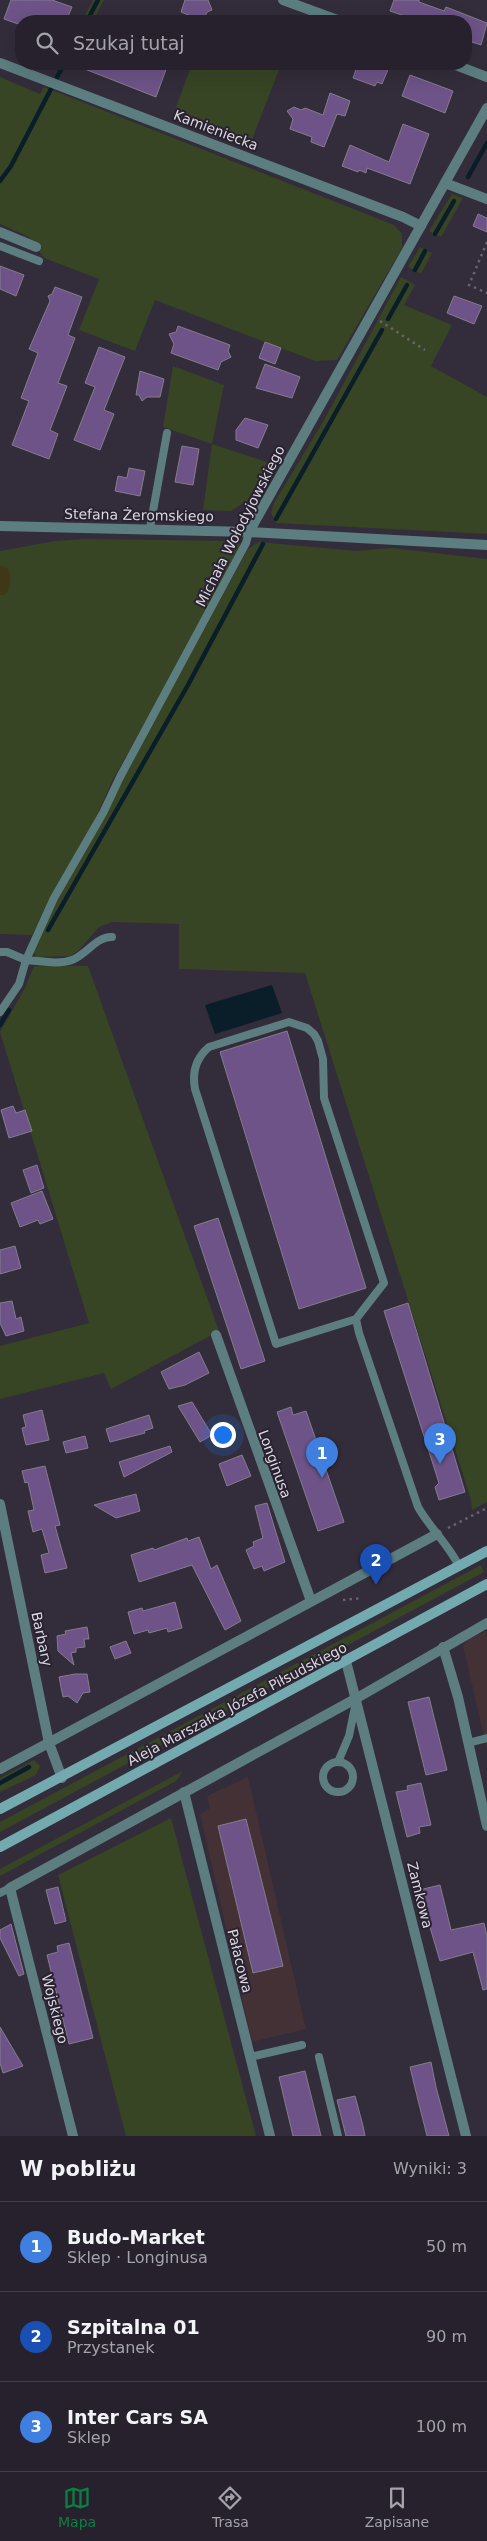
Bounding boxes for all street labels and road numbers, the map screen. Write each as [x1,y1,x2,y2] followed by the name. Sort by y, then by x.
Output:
[172,107,260,153] street label: Kamieniecka
[192,443,288,609] street label: Michała Wołodyjowskiego
[64,505,214,524] street label: Stefana Żeromskiego
[255,1428,295,1500] street label: Longinusa
[28,1610,56,1668] street label: Barbary
[124,1639,350,1769] street label: Aleja Marszałka Józefa Piłsudskiego
[404,1860,436,1930] street label: Zamkowa
[224,1927,256,1995] street label: Pałacowa
[39,1973,71,2045] street label: Wojskiego

